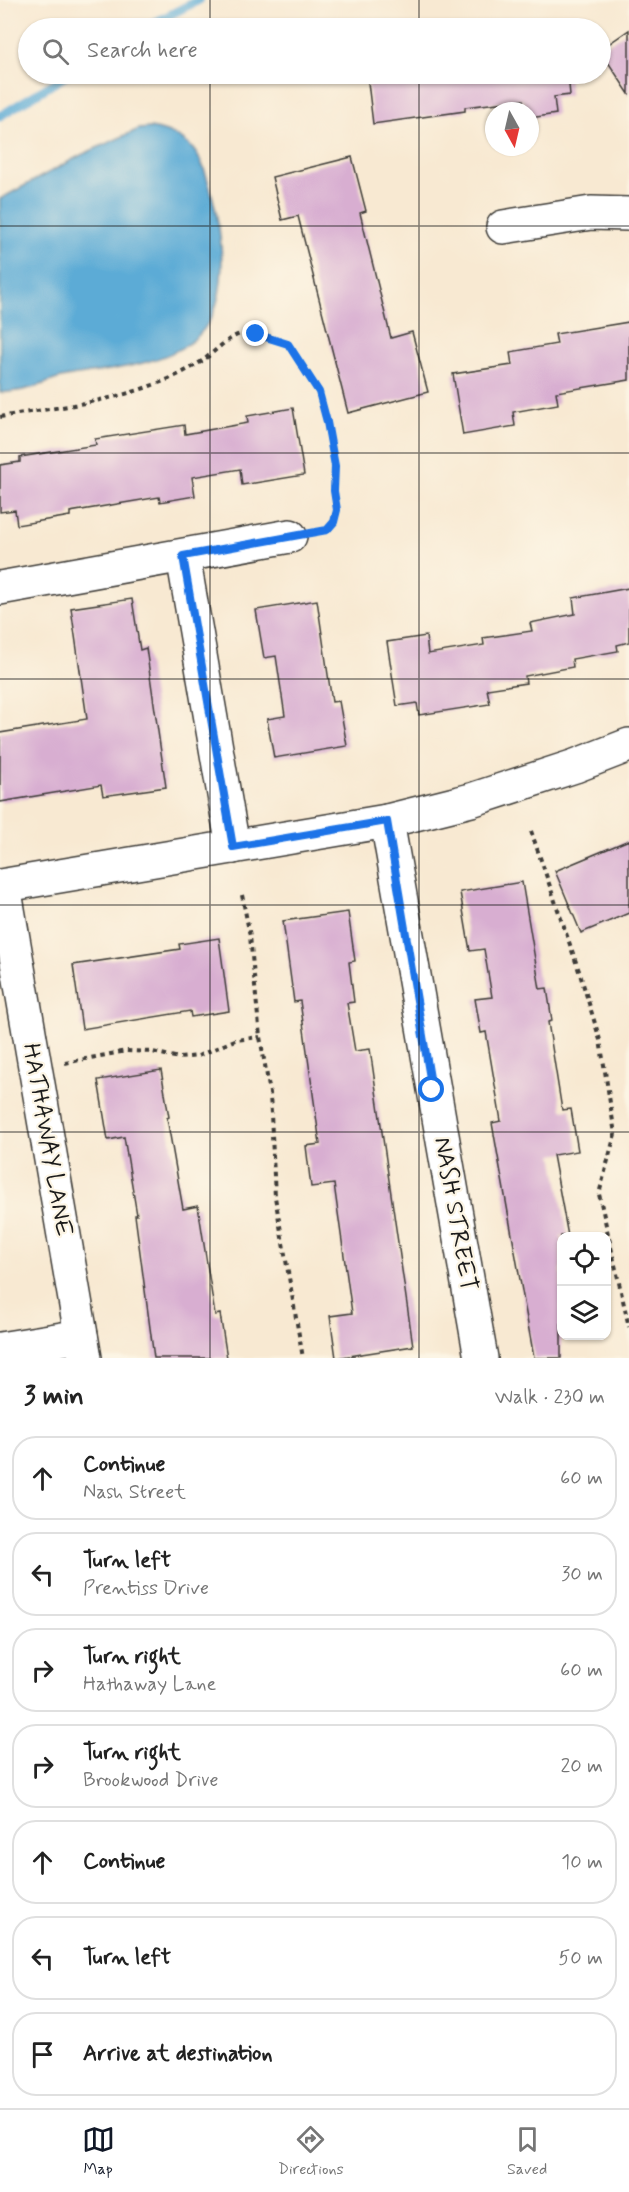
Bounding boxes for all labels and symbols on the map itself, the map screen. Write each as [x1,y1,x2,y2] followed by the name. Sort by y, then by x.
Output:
[485,102,539,156] north arrow
[242,320,268,346] route end
[15,1041,79,1239] street label: HATHAWAY LANE
[418,1076,444,1102] route start
[426,1135,484,1293] street label: NASH STREET

